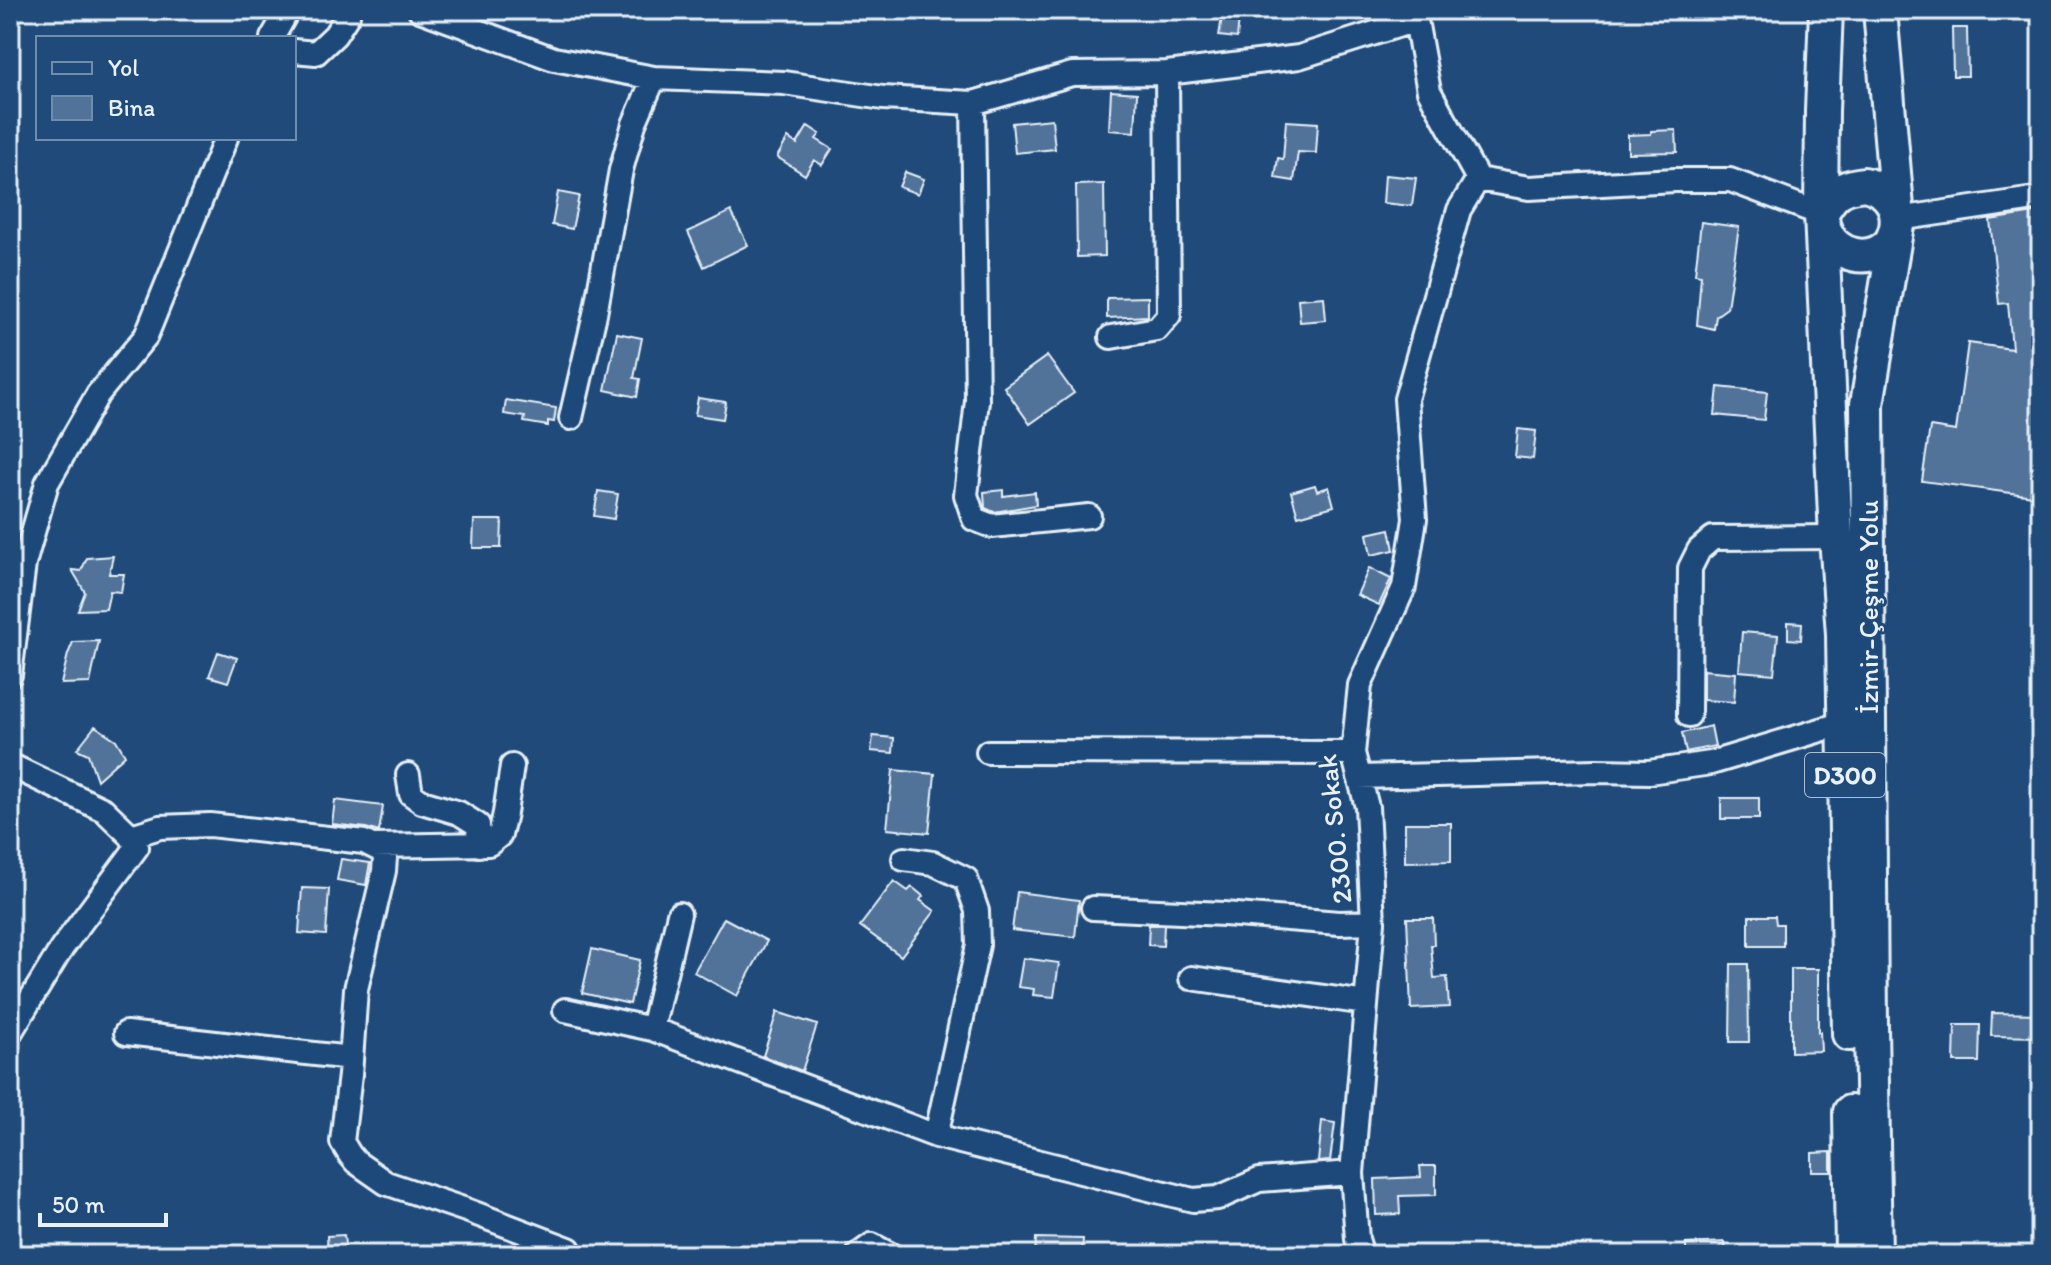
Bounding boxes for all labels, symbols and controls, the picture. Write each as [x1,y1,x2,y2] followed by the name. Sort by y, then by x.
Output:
[36,36,296,140] legend
[108,53,139,82] text: Yol
[108,93,155,122] text: Bina
[1851,500,1885,714] street label: İzmir-Çeşme Yolu
[1309,752,1359,906] street label: 2300. Sokak
[1805,753,1885,797] road number: D300
[40,1177,166,1227] scale bar
[52,1190,105,1219] text: 50 m

